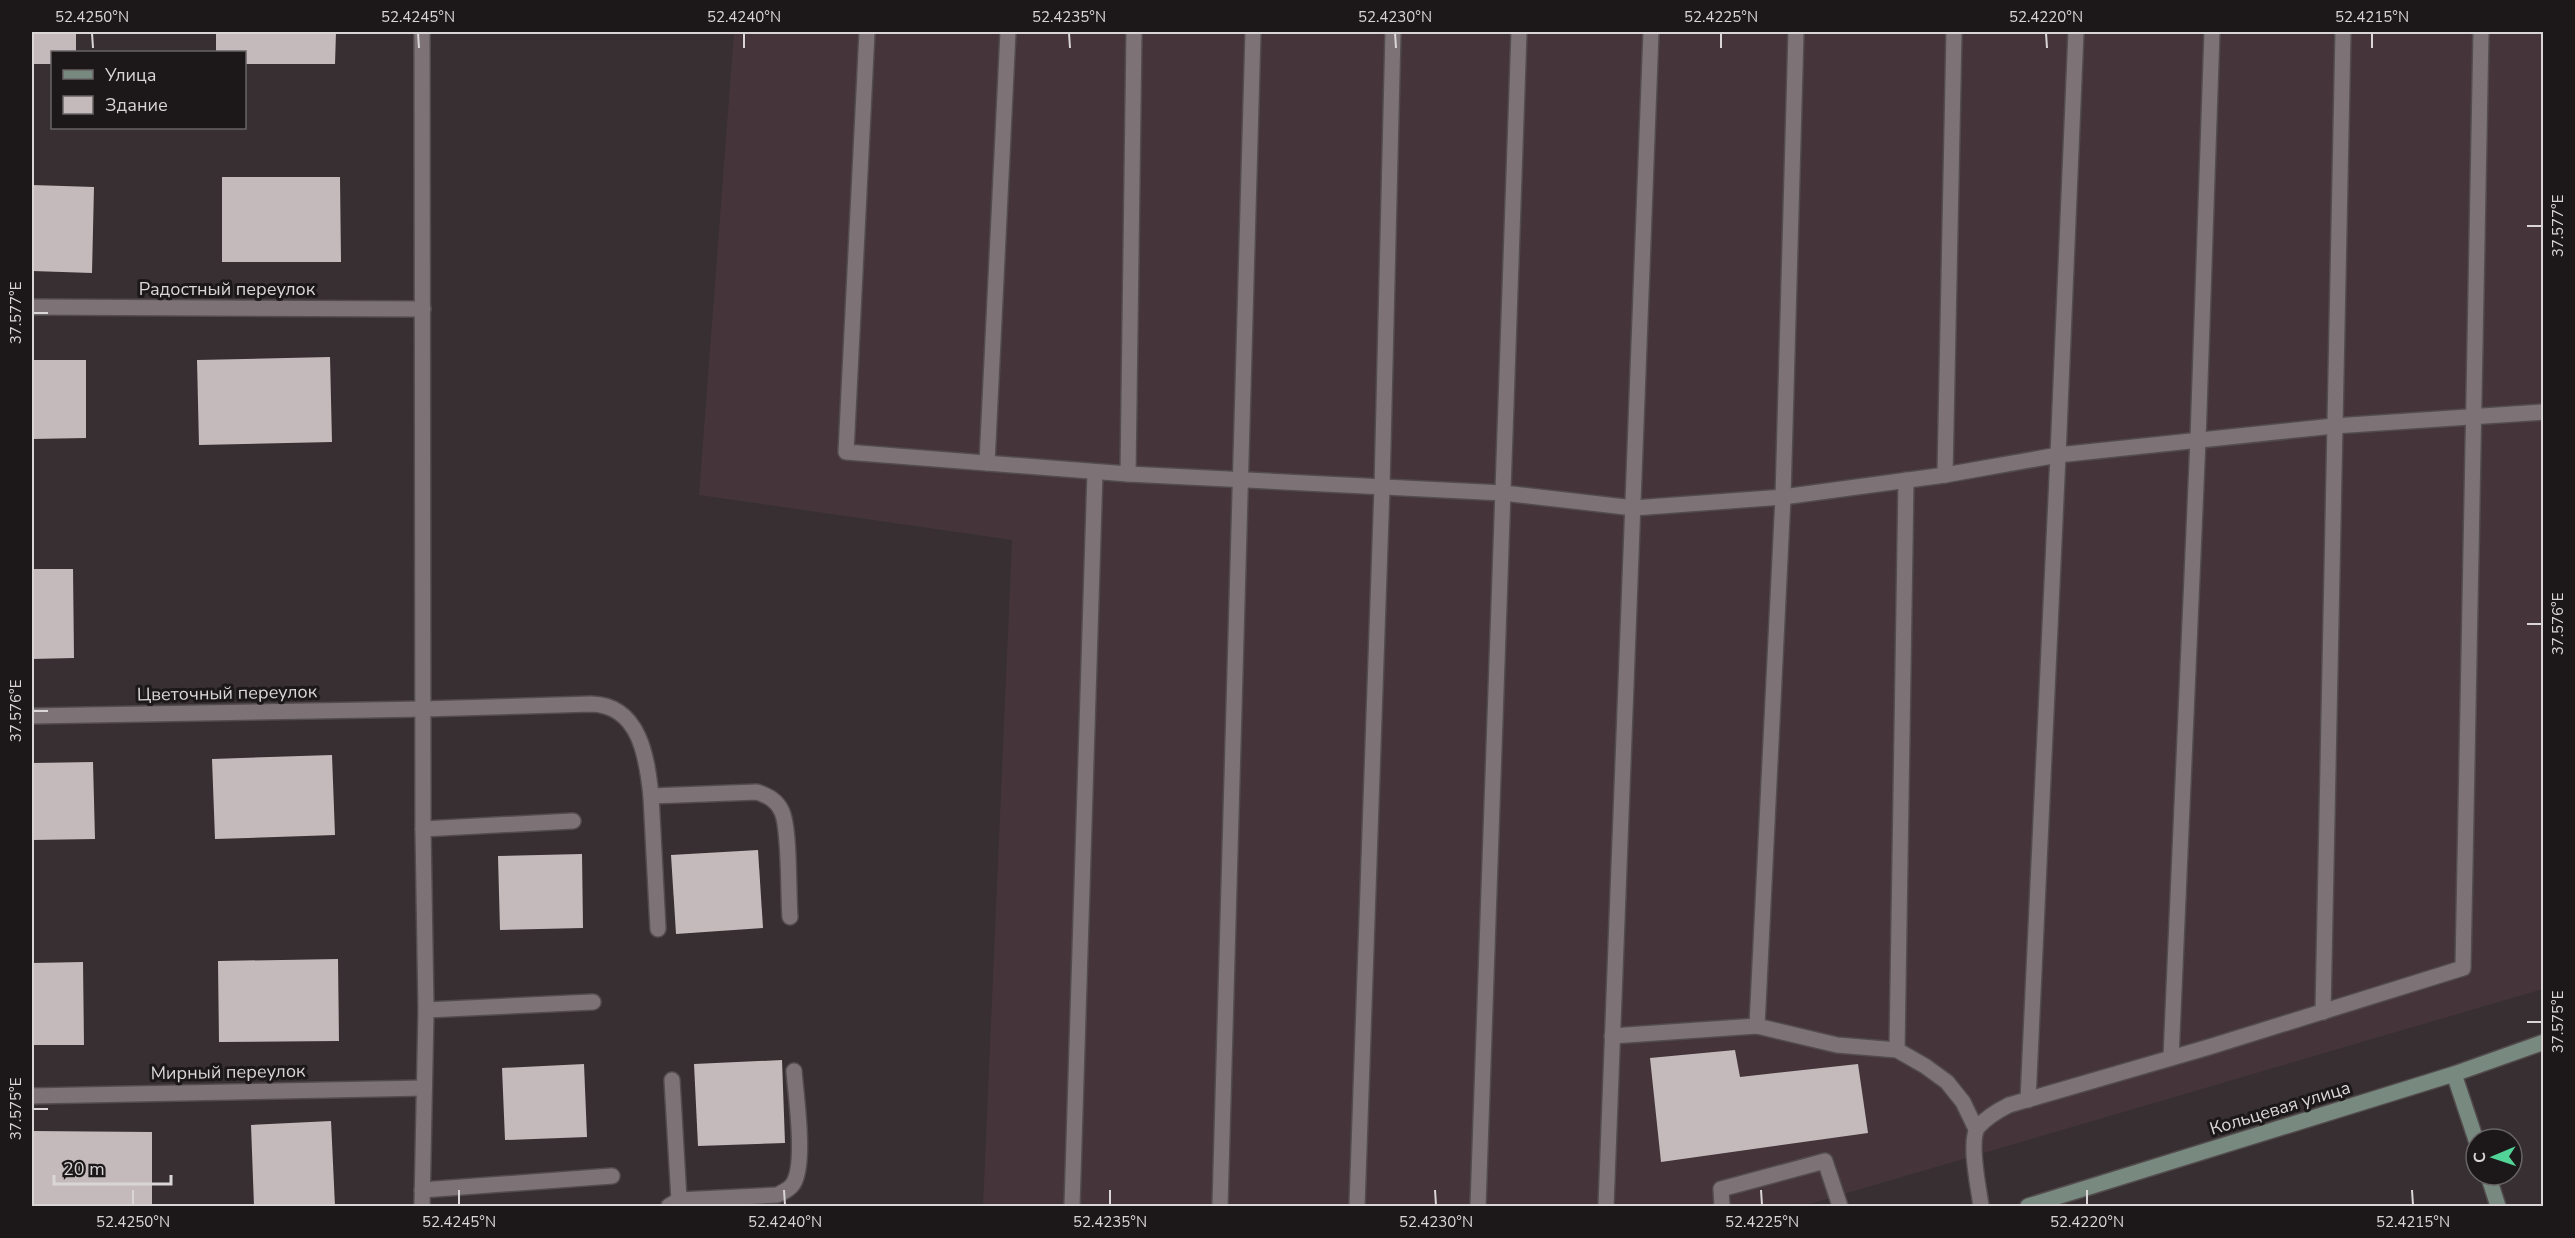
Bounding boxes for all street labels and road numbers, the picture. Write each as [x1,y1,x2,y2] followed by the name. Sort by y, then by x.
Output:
[139,277,316,301] street label: Радостный переулок
[137,679,318,707] street label: Цветочный переулок
[150,1059,306,1085] street label: Мирный переулок
[2207,1075,2353,1141] street label: Кольцевая улица

